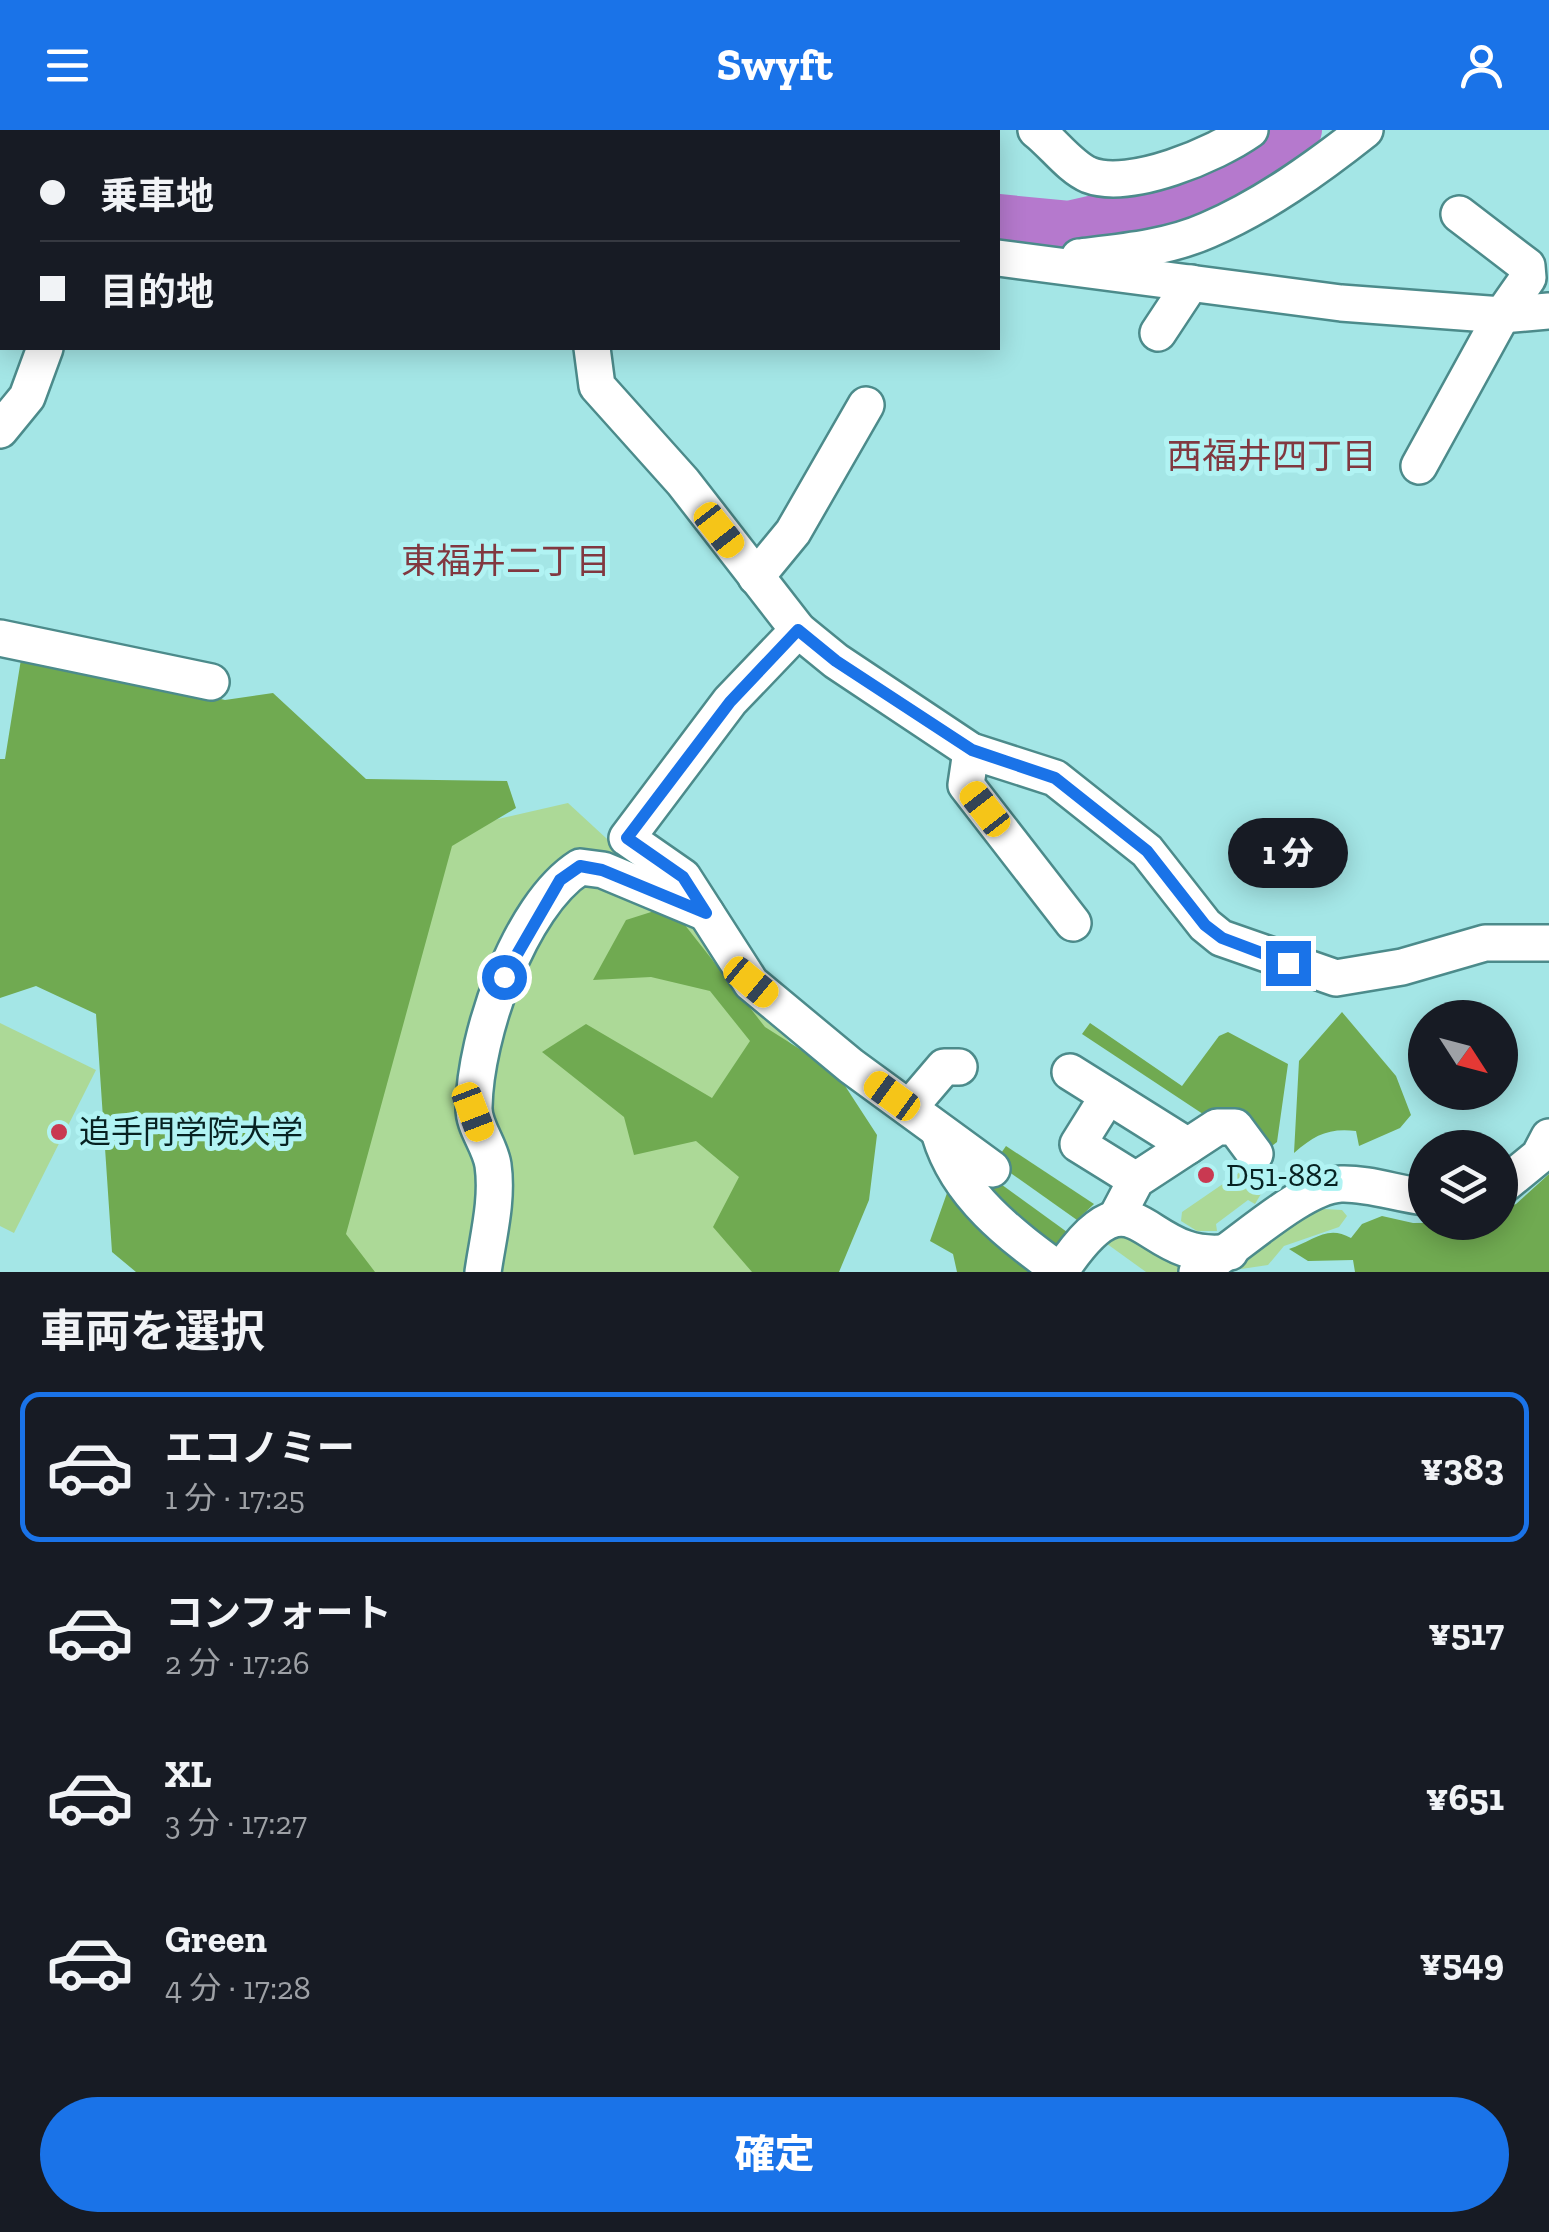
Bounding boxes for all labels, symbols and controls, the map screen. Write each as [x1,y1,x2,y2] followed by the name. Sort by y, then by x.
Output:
[40,38,95,93] icon: menu
[716,38,833,92] text: Swyft
[1454,38,1509,93] icon: person
[100,173,214,219] text: 乗車地
[100,269,214,315] text: 目的地
[1167,435,1377,477] district label: 西福井四丁目
[689,497,749,563] car
[401,540,611,582] district label: 東福井二丁目
[955,776,1015,842] car
[1228,818,1348,888] callout: 1 分
[1263,834,1313,872] text: 1 分
[1266,941,1311,986] route end
[718,951,784,1013] car
[482,955,527,1000] route start
[1408,1000,1518,1110] north arrow
[1408,1000,1518,1240] map controls
[859,1066,925,1126] car
[448,1079,498,1145] car
[79,1113,303,1151] place label: 追手門学院大学
[48,1121,70,1143] marker: 追手門学院大学
[1408,1130,1518,1240] button: layers
[1226,1156,1339,1194] place label: D51-882
[1195,1164,1217,1186] marker: D51-882
[40,1305,265,1359] text: 車両を選択
[45,1422,135,1512] icon: car
[165,1425,355,1471] text: エコノミー
[1420,1444,1504,1490] text: ¥383
[165,1479,305,1517] text: 1 分 · 17:25
[45,1587,135,1677] icon: car
[165,1590,392,1636] text: コンフォート
[1428,1609,1504,1655] text: ¥517
[165,1644,310,1682] text: 2 分 · 17:26
[165,1751,212,1797] text: XL
[45,1752,135,1842] icon: car
[1426,1774,1504,1820] text: ¥651
[165,1804,307,1842] text: 3 分 · 17:27
[165,1916,267,1962] text: Green
[45,1917,135,2007] icon: car
[1420,1939,1504,1985] text: ¥549
[165,1969,311,2007] text: 4 分 · 17:28
[40,2097,1509,2212] button: 確定

